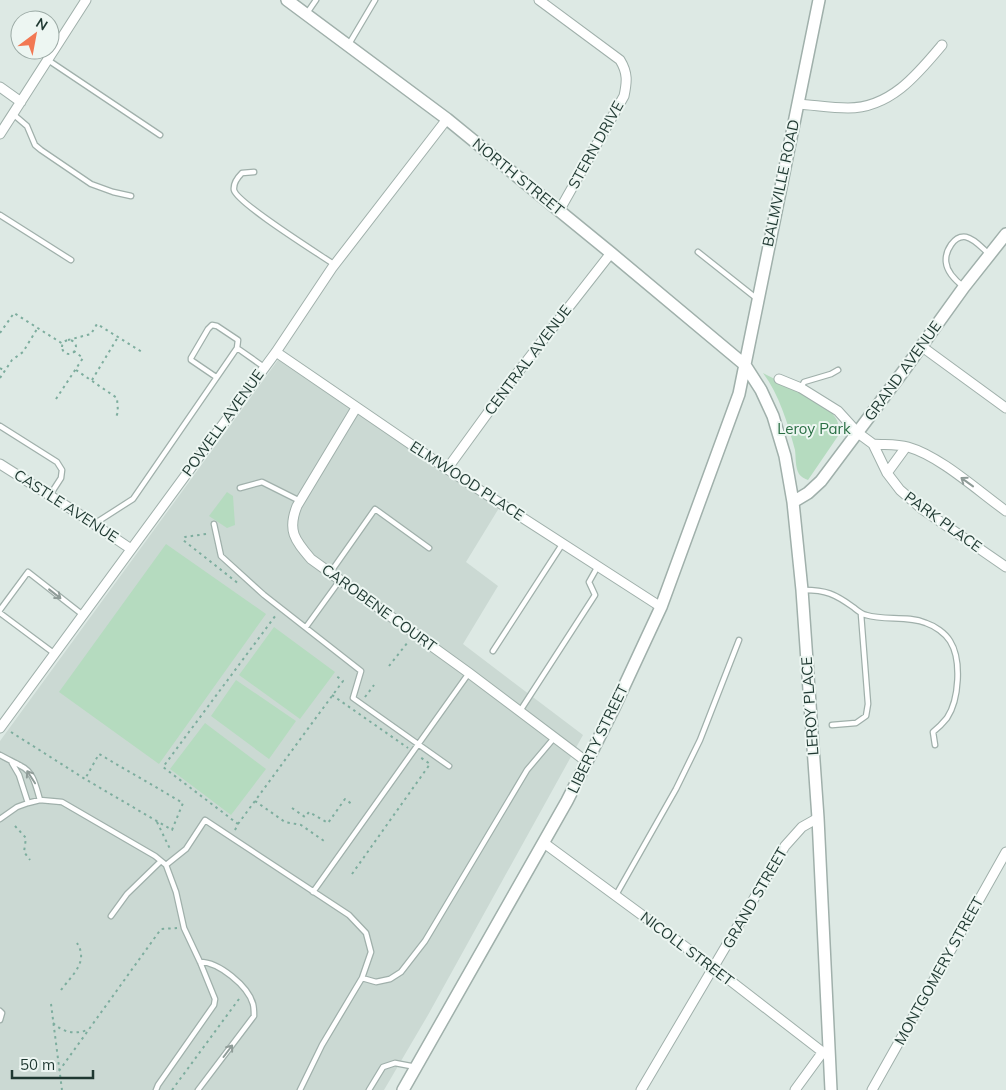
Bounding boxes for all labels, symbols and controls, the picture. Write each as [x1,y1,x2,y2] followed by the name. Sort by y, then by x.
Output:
[10,10,60,60] north arrow
[33,14,51,34] text: N
[564,97,628,192] street label: STERN DRIVE
[758,118,803,248] street label: BALMVILLE ROAD
[469,134,568,219] street label: NORTH STREET
[480,301,575,419] street label: CENTRAL AVENUE
[860,317,945,424] street label: GRAND AVENUE
[178,366,268,480] street label: POWELL AVENUE
[777,419,851,438] park label: Leroy Park
[407,437,528,525] street label: ELMWOOD PLACE
[11,465,122,546] street label: CASTLE AVENUE
[960,477,974,487] one-way arrow
[901,487,986,556] street label: PARK PLACE
[318,560,440,656] street label: CAROBENE COURT
[48,588,61,599] one-way arrow
[797,656,822,756] street label: LEROY PLACE
[563,681,632,796] street label: LIBERTY STREET
[25,770,35,784] one-way arrow
[718,844,791,952] street label: GRAND STREET
[890,893,987,1048] street label: MONTGOMERY STREET
[637,907,738,990] street label: NICOLL STREET
[222,1045,233,1058] one-way arrow
[12,1048,94,1080] scale bar
[20,1055,55,1074] text: 50 m

